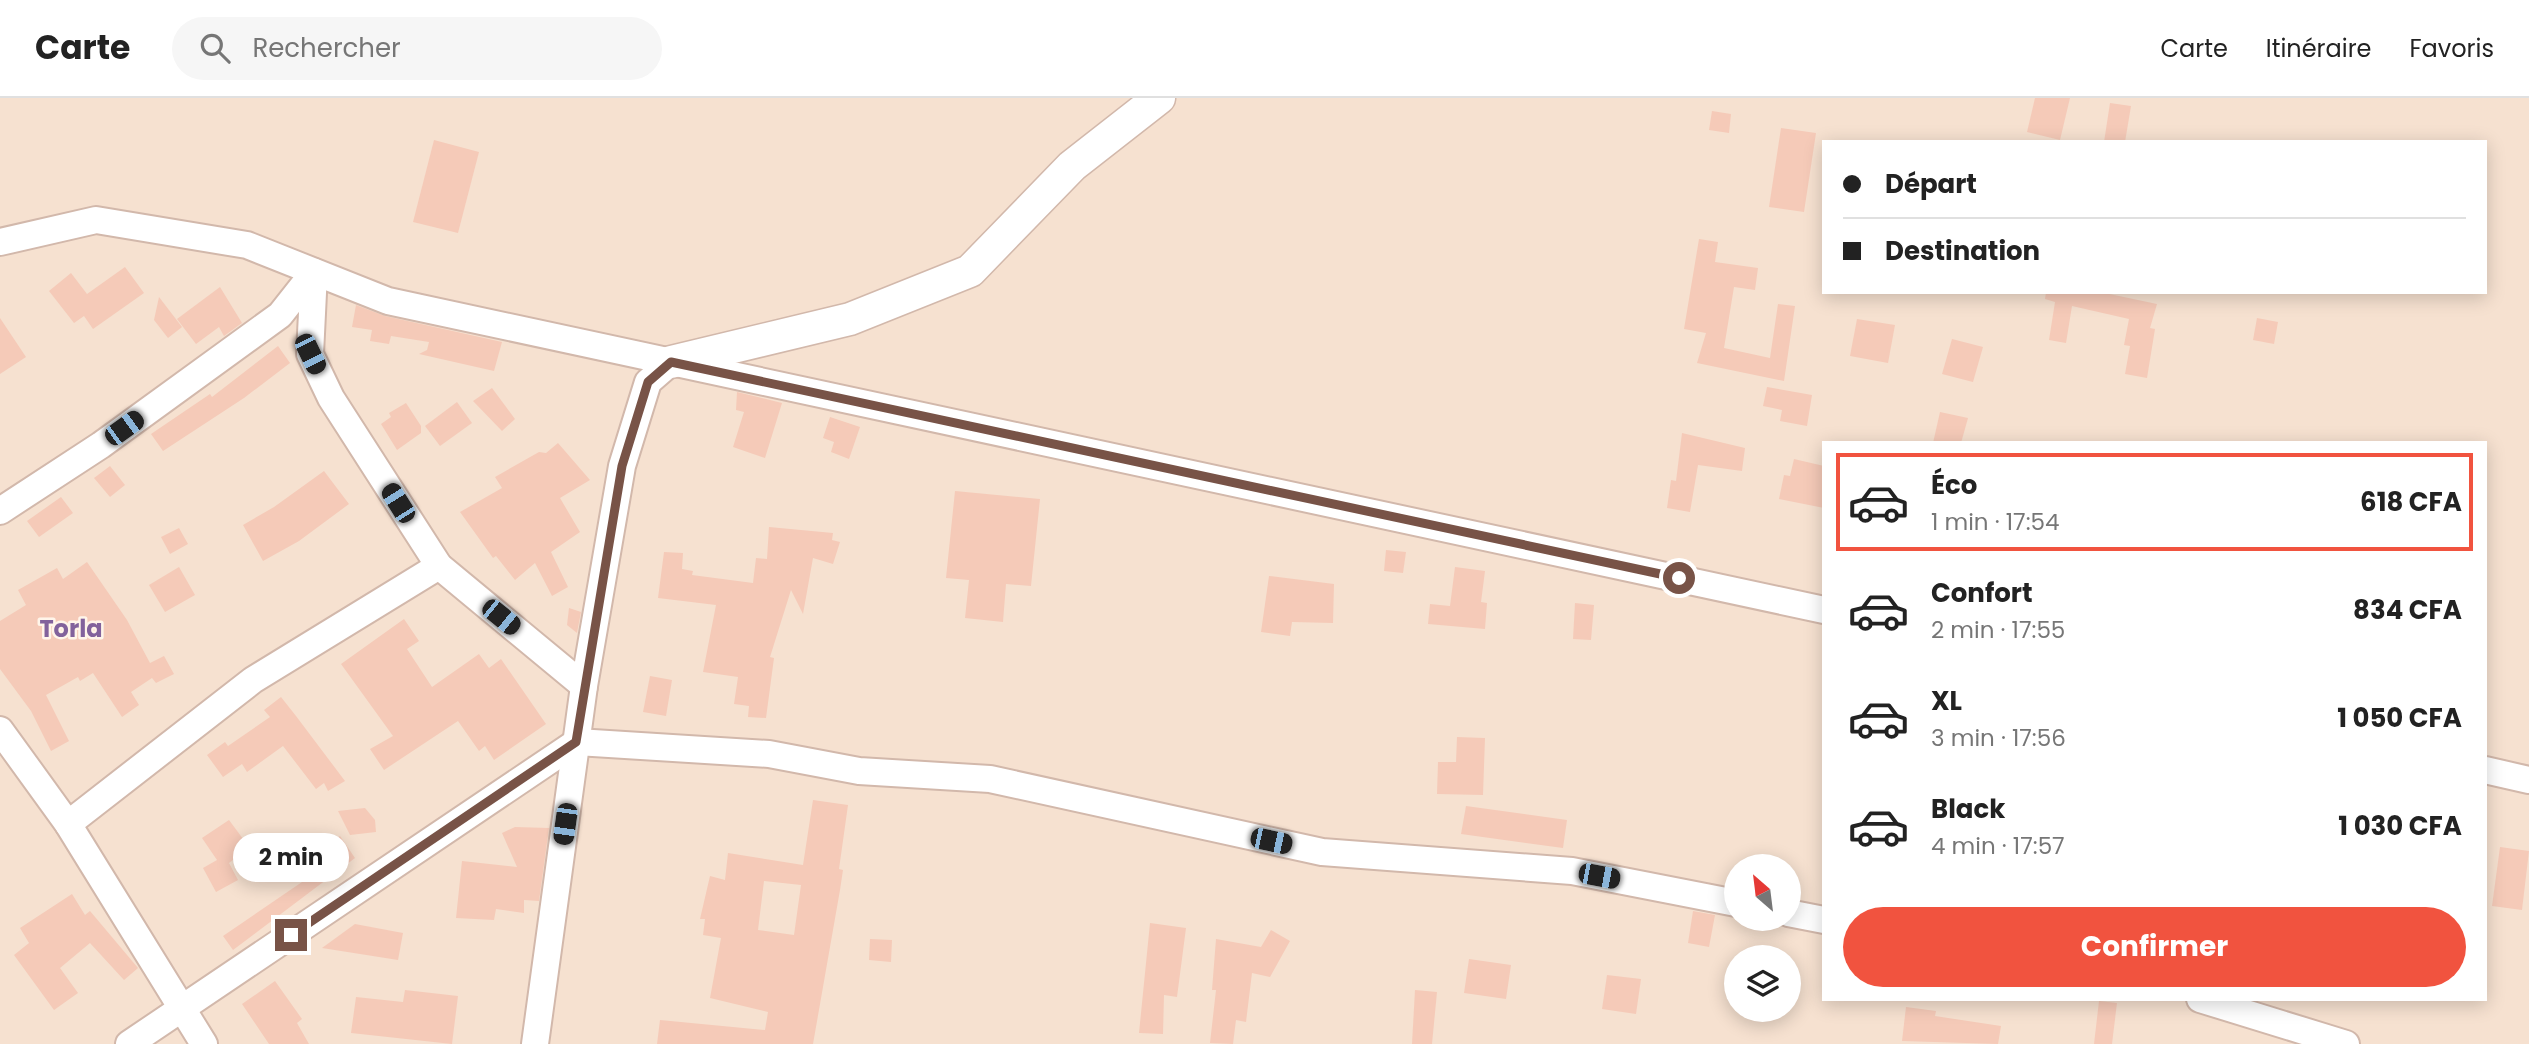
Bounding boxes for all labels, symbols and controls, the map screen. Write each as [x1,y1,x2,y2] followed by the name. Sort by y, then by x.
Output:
[172,17,662,80] search box
[35,24,130,71] text: Carte
[196,29,234,67] icon: search
[252,30,401,66] text: Rechercher
[2160,32,2228,65] text: Carte
[2266,32,2371,65] text: Itinéraire
[2409,32,2494,65] text: Favoris
[1885,166,1977,202] text: Départ
[1885,233,2040,269] text: Destination
[292,331,329,377] car
[101,407,148,449] car
[1931,467,1977,503] text: Éco
[1847,471,1910,534] icon: car
[378,480,419,526] car
[2360,484,2462,520] text: 618 CFA
[1931,506,2059,538] text: 1 min · 17:54
[1663,562,1695,594] route start
[1931,575,2033,611] text: Confort
[1847,579,1910,642] icon: car
[2353,592,2462,628] text: 834 CFA
[479,596,524,638] car
[39,612,103,645] district label: Torla
[1931,614,2065,646] text: 2 min · 17:55
[1931,683,1962,719] text: XL
[1847,687,1910,750] icon: car
[2337,700,2462,736] text: 1 050 CFA
[1931,722,2066,754] text: 3 min · 17:56
[1931,791,2005,827] text: Black
[1847,795,1910,858] icon: car
[552,802,579,846] car
[2338,808,2462,844] text: 1 030 CFA
[1249,826,1294,856] car
[1931,830,2065,862] text: 4 min · 17:57
[233,834,349,882] callout: 2 min
[259,841,323,873] text: 2 min
[1724,854,1801,931] north arrow
[1724,854,1801,1022] map controls
[1577,862,1622,890] car
[1843,907,2466,987] button: Confirmer
[275,919,307,951] route end
[1724,945,1801,1022] button: layers

